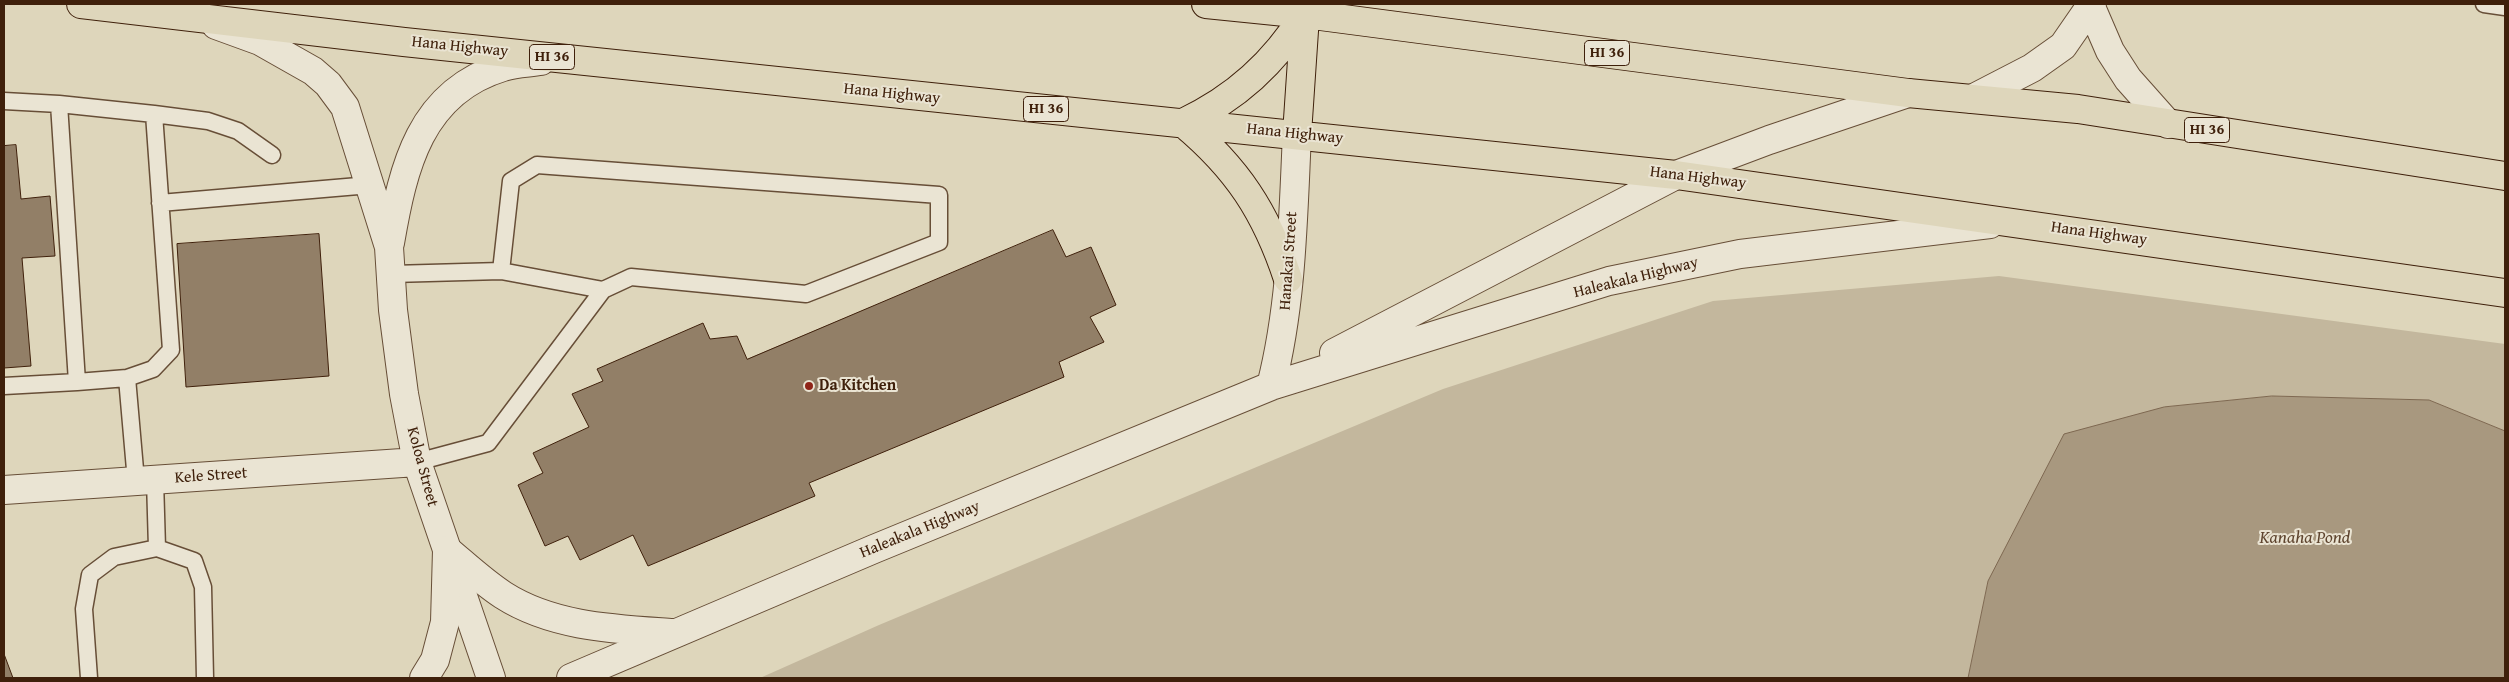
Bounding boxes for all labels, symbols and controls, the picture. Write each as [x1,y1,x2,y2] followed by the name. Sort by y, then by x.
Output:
[411,32,509,62] street label: Hana Highway
[1584,40,1630,66] road number: HI 36
[530,44,574,70] road number: HI 36
[843,79,941,109] street label: Hana Highway
[1024,96,1068,122] road number: HI 36
[2184,118,2230,142] road number: HI 36
[1246,119,1344,149] street label: Hana Highway
[1649,163,1747,193] street label: Hana Highway
[1276,211,1302,311] street label: Hanakai Street
[2050,218,2148,250] street label: Hana Highway
[1572,253,1700,303] street label: Haleakala Highway
[819,376,896,396] place label: Da Kitchen
[803,380,815,392] marker: Da Kitchen
[402,425,442,509] street label: Koloa Street
[174,464,248,488] street label: Kele Street
[857,497,983,563] street label: Haleakala Highway
[2260,527,2350,549] water label: Kanaha Pond

